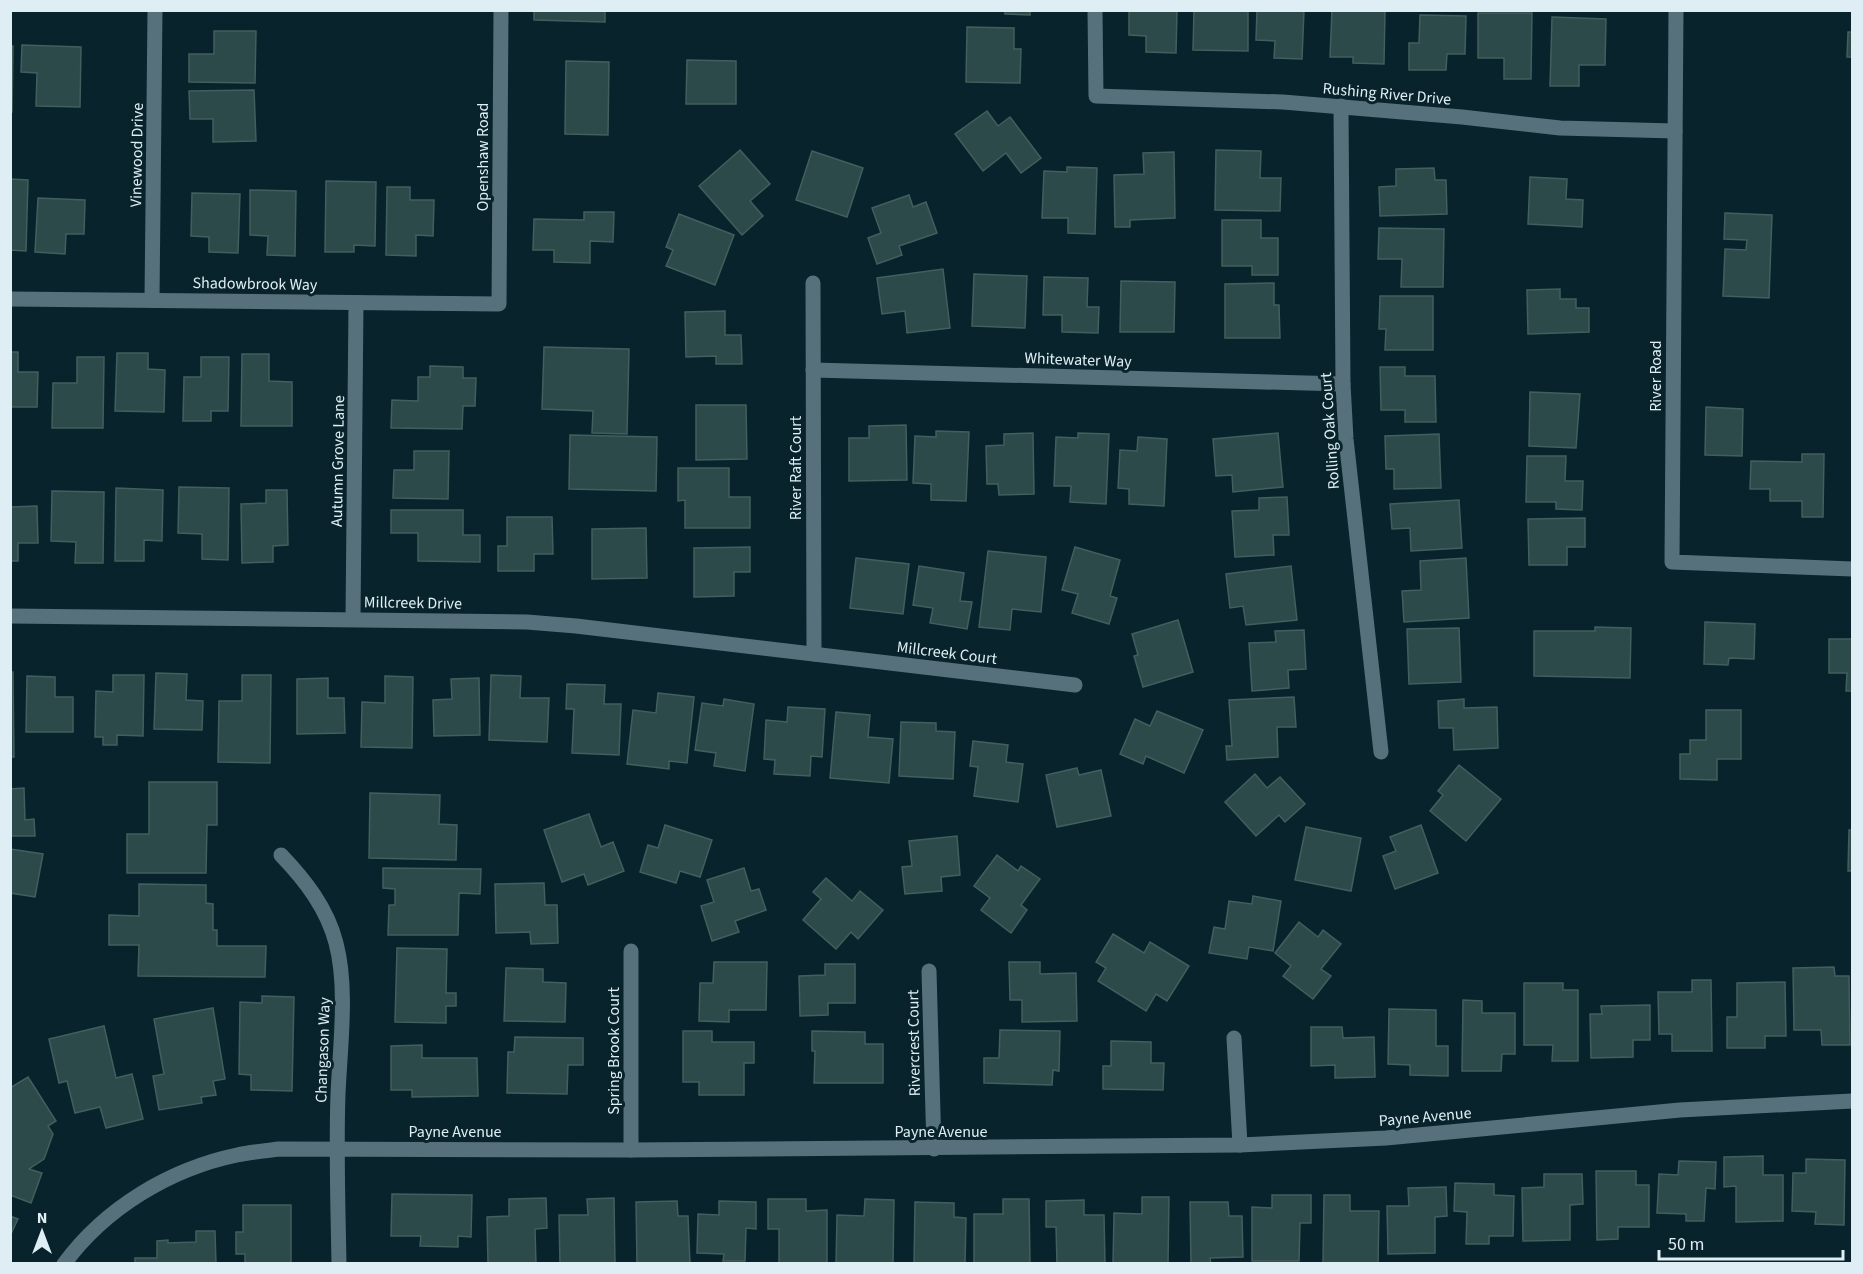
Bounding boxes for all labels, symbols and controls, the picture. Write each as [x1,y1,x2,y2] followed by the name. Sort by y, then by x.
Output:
[1322,77,1452,111] street label: Rushing River Drive
[125,103,149,207] street label: Vinewood Drive
[472,103,494,211] street label: Openshaw Road
[192,272,318,296] street label: Shadowbrook Way
[1645,340,1667,412] street label: River Road
[1024,347,1133,373] street label: Whitewater Way
[1315,371,1345,490] street label: Rolling Oak Court
[326,395,350,527] street label: Autumn Grove Lane
[785,415,807,520] street label: River Raft Court
[364,591,462,615] street label: Millcreek Drive
[895,636,999,670] street label: Millcreek Court
[603,987,625,1115] street label: Spring Brook Court
[902,989,926,1097] street label: Rivercrest Court
[310,996,336,1103] street label: Changason Way
[1378,1102,1472,1132] street label: Payne Avenue
[408,1121,502,1143] street label: Payne Avenue
[894,1121,988,1143] street label: Payne Avenue
[12,1202,72,1262] north arrow
[37,1207,47,1229] text: N
[1659,1223,1844,1261] scale bar
[1668,1232,1704,1257] text: 50 m

